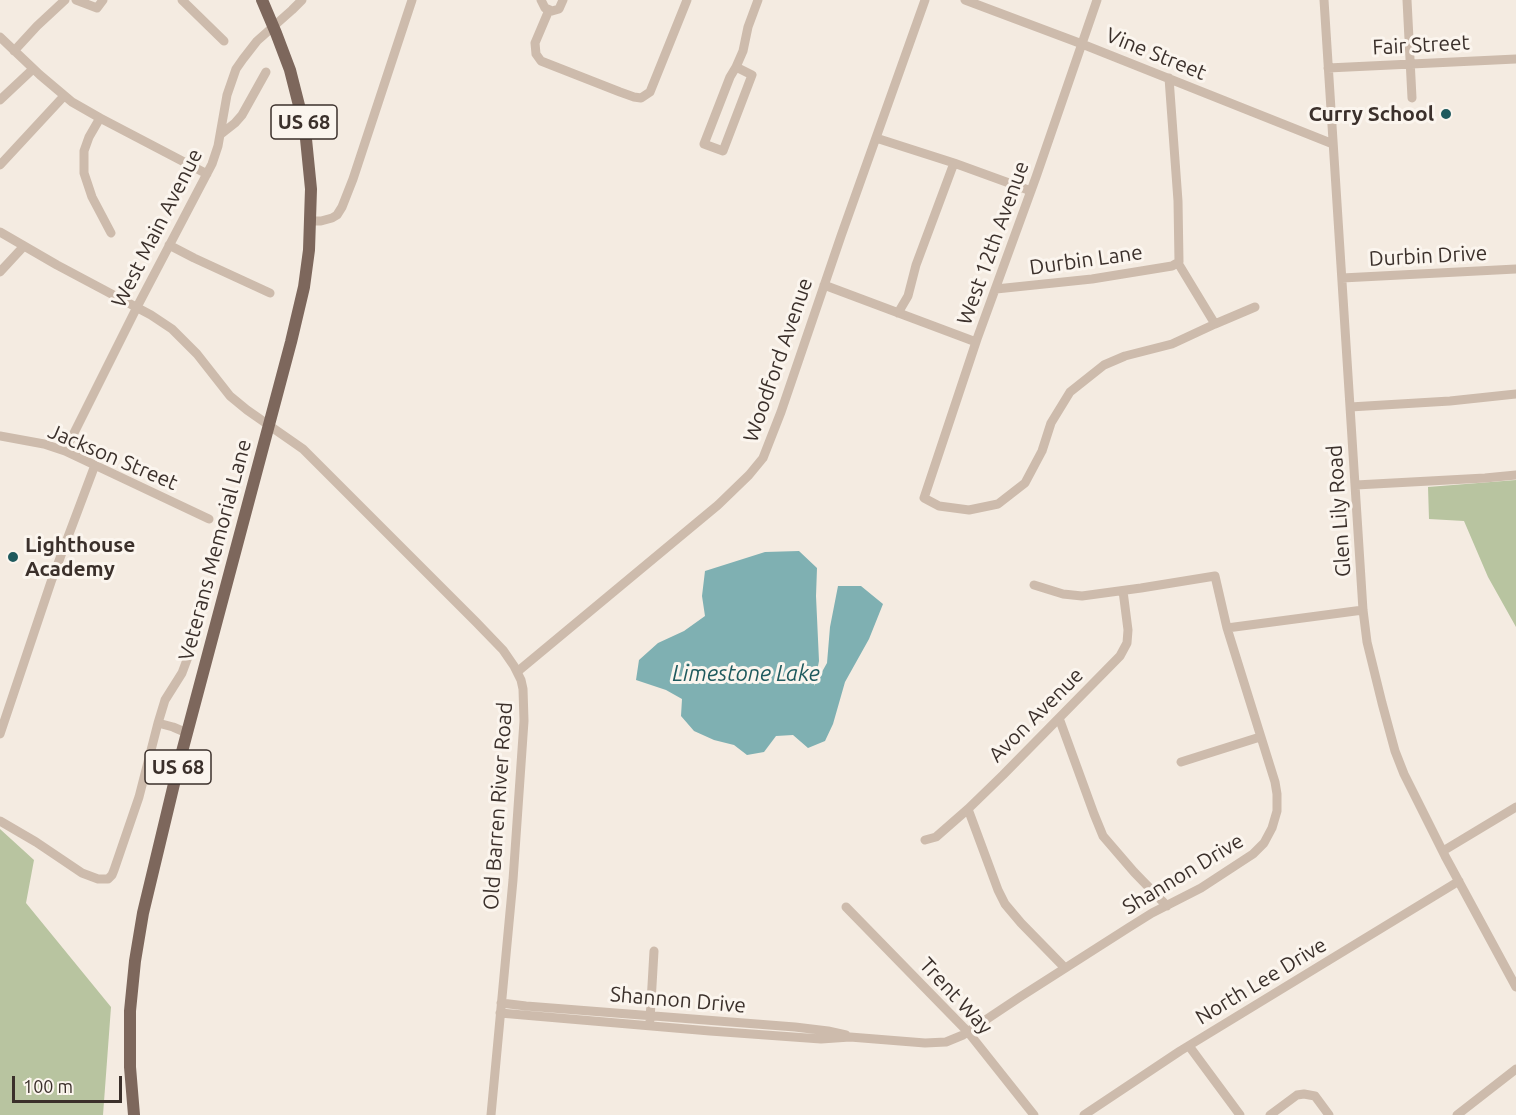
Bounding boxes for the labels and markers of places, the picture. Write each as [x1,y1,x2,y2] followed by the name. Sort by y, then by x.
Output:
[1308,101,1434,127] place label: Curry School
[1439,107,1453,121] marker: Curry School
[25,532,135,582] place label: Lighthouse Academy
[6,550,20,564] marker: Lighthouse Academy

